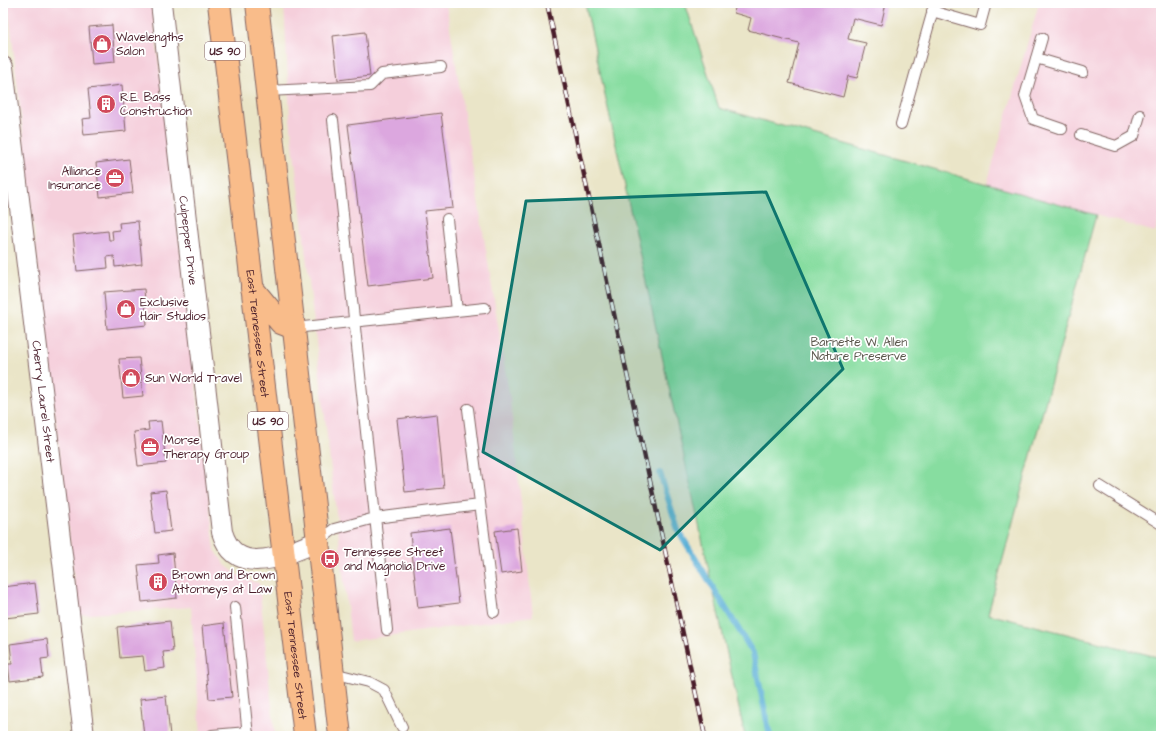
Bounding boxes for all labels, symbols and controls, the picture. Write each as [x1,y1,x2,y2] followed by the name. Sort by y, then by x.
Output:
[116,29,184,60] place label: Wavelengths Salon
[91,33,113,55] shop icon: Wavelengths Salon
[205,42,245,60] road number: US 90
[120,89,192,120] place label: R.E. Bass Construction
[95,93,117,115] building icon: R.E. Bass Construction
[48,163,102,194] place label: Alliance Insurance
[104,167,126,189] office icon: Alliance Insurance
[174,195,202,287] street label: Culpepper Drive
[241,269,273,399] street label: East Tennessee Street
[140,294,206,325] place label: Exclusive Hair Studios
[115,298,137,320] shop icon: Exclusive Hair Studios
[811,334,907,365] park label: Barnette W. Allen Nature Preserve
[27,340,59,464] street label: Cherry Laurel Street
[120,367,142,389] shop icon: Sun World Travel
[145,370,242,387] place label: Sun World Travel
[248,412,288,430] road number: US 90
[164,432,249,464] place label: Morse Therapy Group
[139,436,161,458] office icon: Morse Therapy Group
[344,544,446,576] place label: Tennessee Street and Magnolia Drive
[319,548,341,570] bus stop icon: Tennessee Street and Magnolia Drive
[172,567,275,599] place label: Brown and Brown Attorneys at Law
[147,571,169,593] building icon: Brown and Brown Attorneys at Law
[279,591,311,720] street label: East Tennessee Street

